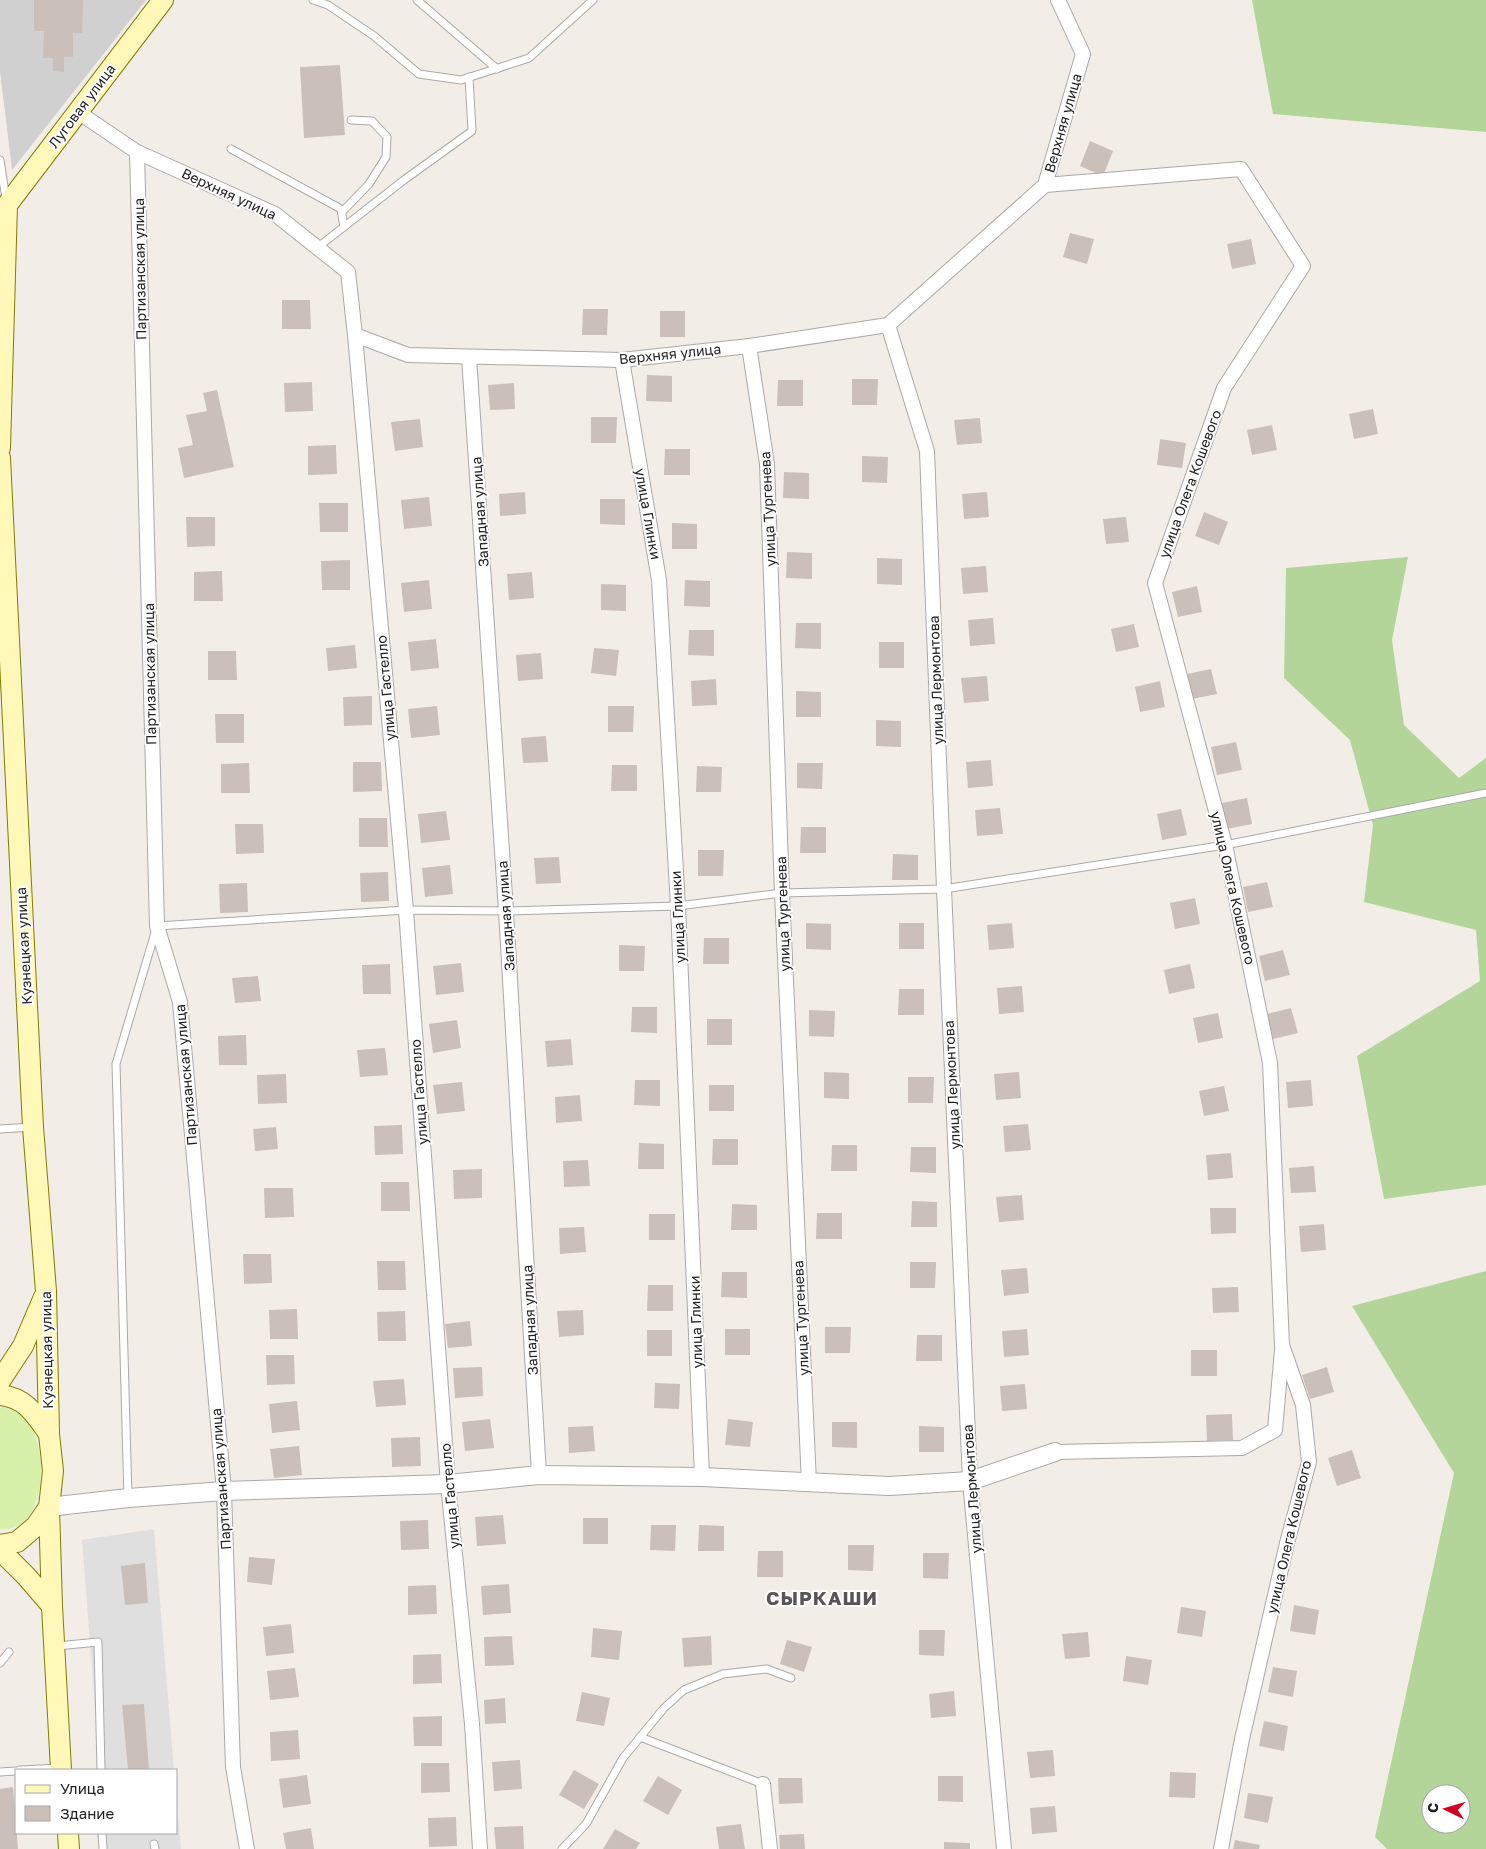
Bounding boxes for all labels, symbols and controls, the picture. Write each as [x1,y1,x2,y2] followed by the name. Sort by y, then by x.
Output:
[44,60,119,151] street label: Луговая улица
[1040,71,1085,174] street label: Верхняя улица
[179,164,279,223] street label: Верхняя улица
[130,198,149,340] street label: Партизанская улица
[618,340,722,367] street label: Верхняя улица
[1155,407,1224,560] street label: улица Олега Кошевого
[756,451,779,567] street label: улица Тургенева
[467,456,492,568] street label: Западная улица
[632,467,665,561] street label: улица Глинки
[140,603,159,745] street label: Партизанская улица
[925,615,946,745] street label: улица Лермонтова
[372,635,399,742] street label: улица Гастелло
[1208,810,1259,966] street label: улица Олега Кошевого
[772,856,793,972] street label: улица Тургенева
[493,860,518,972] street label: Западная улица
[667,870,688,964] street label: улица Глинки
[12,887,35,1005] street label: Кузнецкая улица
[171,1004,200,1147] street label: Партизанская улица
[940,1020,963,1150] street label: улица Лермонтова
[406,1039,431,1145] street label: улица Гастелло
[789,1260,812,1376] street label: улица Тургенева
[518,1264,541,1376] street label: Западная улица
[685,1275,706,1369] street label: улица Глинки
[37,1291,56,1409] street label: Кузнецкая улица
[207,1408,234,1550] street label: Партизанская улица
[959,1424,984,1554] street label: улица Лермонтова
[436,1443,463,1550] street label: улица Гастелло
[1263,1459,1314,1615] street label: улица Олега Кошевого
[766,1586,878,1609] district label: СЫРКАШИ
[15,1769,178,1834] legend
[60,1779,105,1797] text: Улица
[1421,1784,1471,1834] north arrow
[1424,1802,1441,1814] text: С
[60,1804,114,1822] text: Здание

